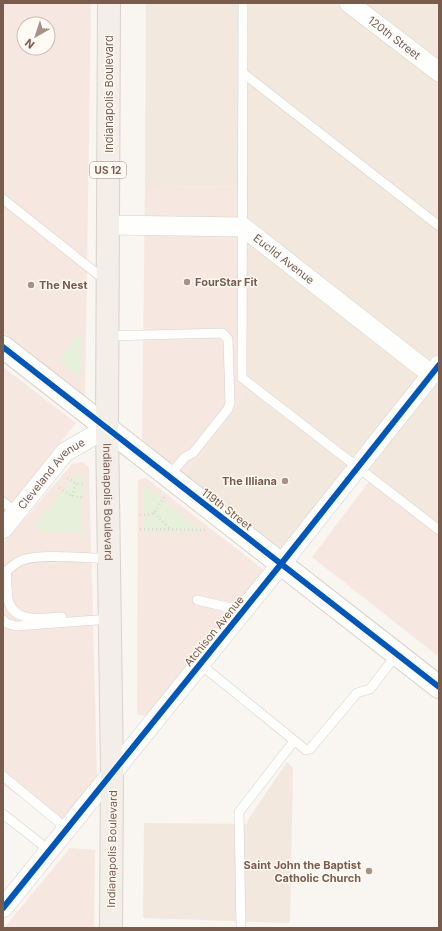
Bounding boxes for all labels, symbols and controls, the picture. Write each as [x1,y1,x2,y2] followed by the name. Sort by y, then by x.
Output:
[365,13,424,63] street label: 120th Street
[16,16,56,56] north arrow
[102,35,116,153] street label: Indianapolis Boulevard
[22,36,37,52] text: N
[90,162,126,178] road number: US 12
[251,231,317,287] street label: Euclid Avenue
[195,275,257,289] place label: FourStar Fit
[182,277,192,287] marker: FourStar Fit
[39,278,87,292] place label: The Nest
[26,280,36,290] marker: The Nest
[15,435,87,512] street label: Cleveland Avenue
[100,443,116,561] street label: Indianapolis Boulevard
[222,474,277,488] place label: The Illiana
[280,476,290,486] marker: The Illiana
[199,485,255,533] street label: 119th Street
[181,593,247,669] street label: Atchison Avenue
[104,790,120,908] street label: Indianapolis Boulevard
[244,858,361,885] place label: Saint John the Baptist Catholic Church
[364,866,374,876] marker: Saint John the Baptist Catholic Church

